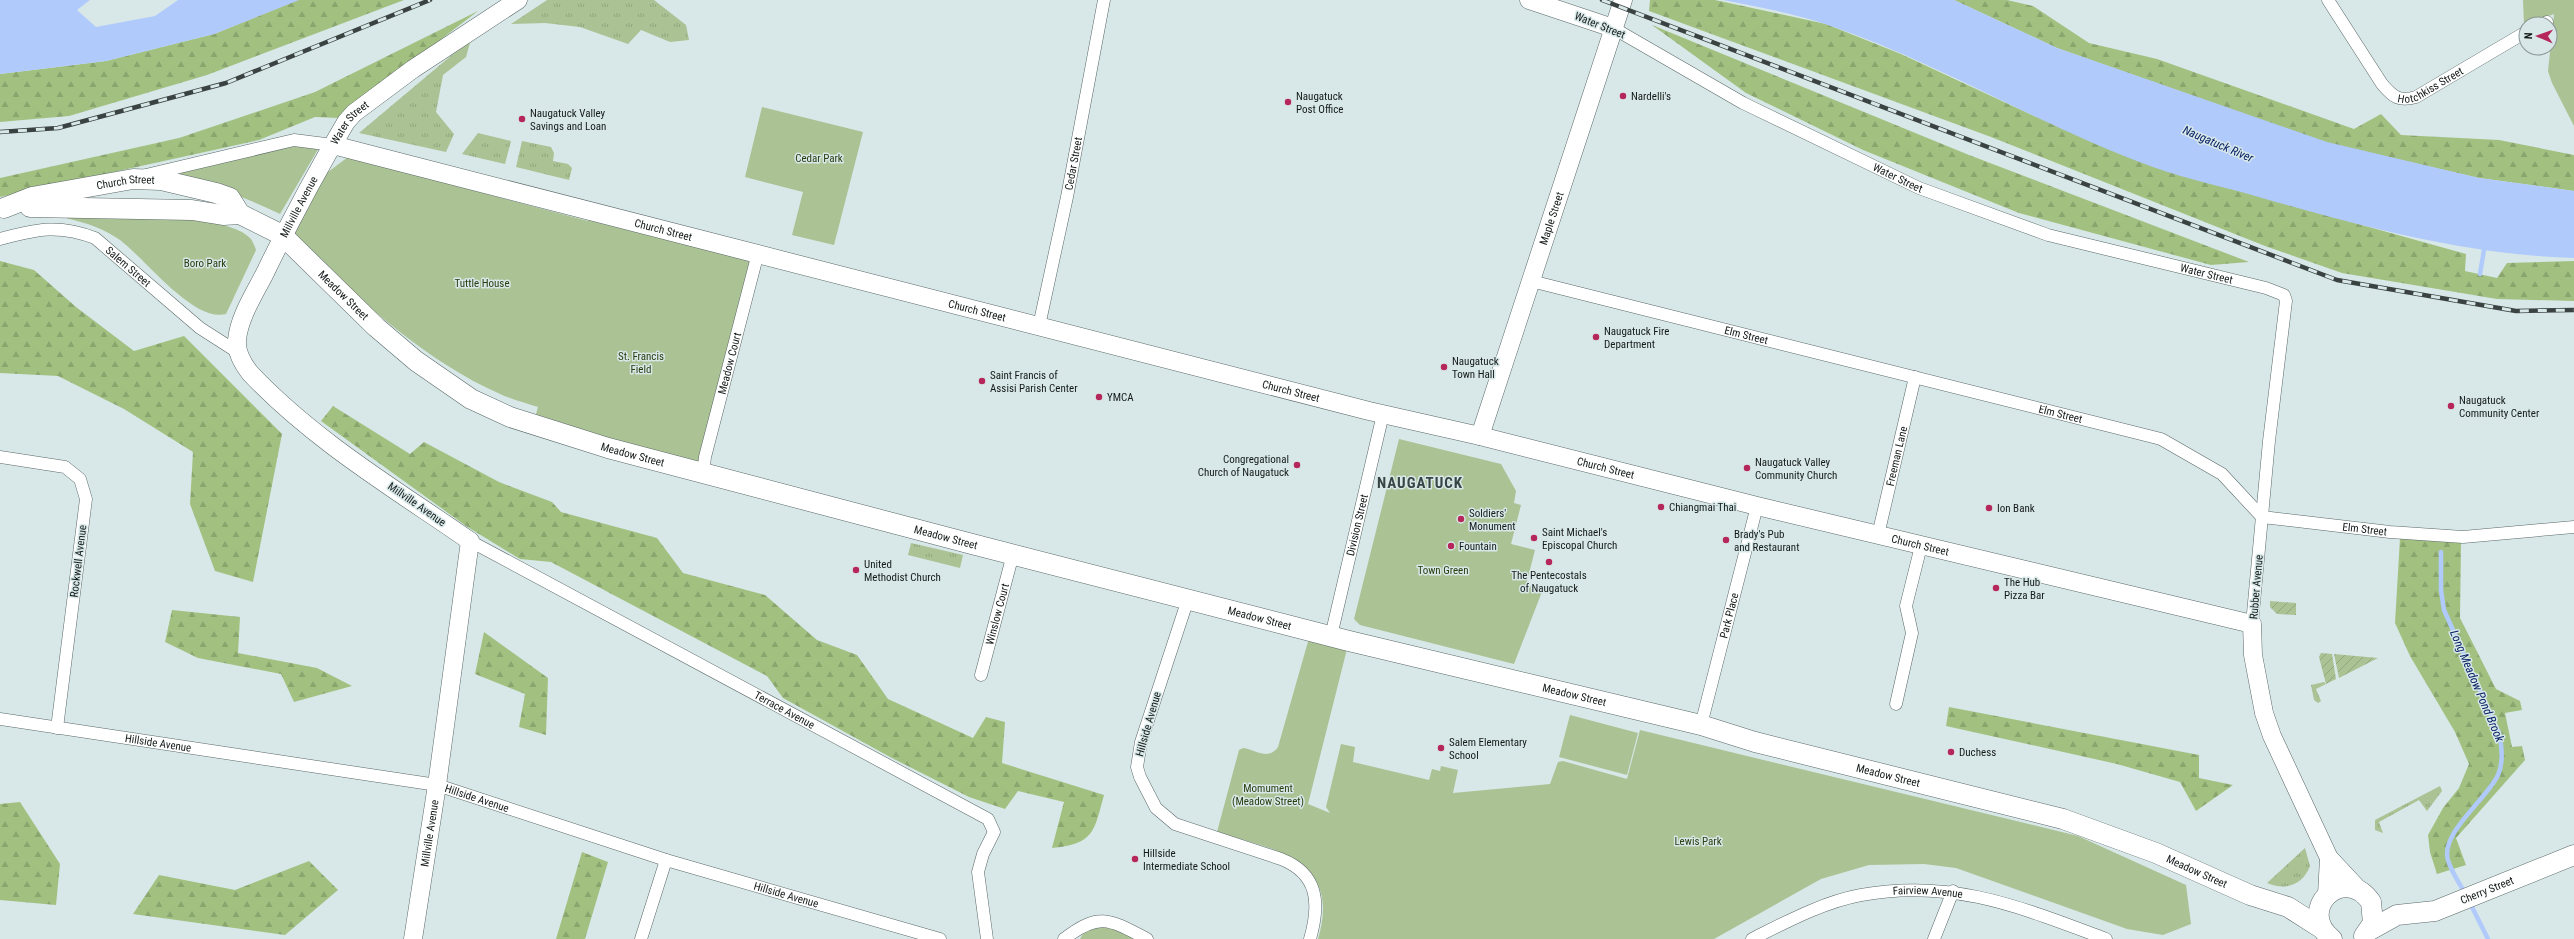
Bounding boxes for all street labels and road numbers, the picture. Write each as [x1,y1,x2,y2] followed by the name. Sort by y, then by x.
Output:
[1573,9,1627,42] street label: Water Street
[2397,65,2466,106] street label: Hotchkiss Street
[328,98,371,147] street label: Water Street
[1062,136,1085,191] street label: Cedar Street
[1871,161,1924,196] street label: Water Street
[95,173,155,192] street label: Church Street
[278,174,321,240] street label: Millville Avenue
[1537,190,1567,247] street label: Maple Street
[633,217,693,244] street label: Church Street
[103,244,153,290] street label: Salem Street
[2179,261,2234,287] street label: Water Street
[315,268,371,323] street label: Meadow Street
[947,297,1007,324] street label: Church Street
[1723,324,1769,347] street label: Elm Street
[716,331,744,396] street label: Meadow Court
[1261,378,1321,405] street label: Church Street
[2037,403,2084,426] street label: Elm Street
[1884,425,1910,488] street label: Freeman Lane
[599,440,666,470] street label: Meadow Street
[1575,455,1636,482] street label: Church Street
[385,480,448,529] street label: Millville Avenue
[1344,493,1371,557] street label: Division Street
[2342,520,2388,539] street label: Elm Street
[913,523,979,552] street label: Meadow Street
[68,524,89,598] street label: Rockwell Avenue
[1890,532,1950,559] street label: Church Street
[2247,554,2266,620] street label: Rubber Avenue
[983,582,1012,646] street label: Winslow Court
[1717,592,1742,640] street label: Park Place
[1226,604,1293,633] street label: Meadow Street
[1541,681,1608,709] street label: Meadow Street
[752,689,817,732] street label: Terrace Avenue
[1133,690,1164,758] street label: Hillside Avenue
[124,732,192,755] street label: Hillside Avenue
[1855,762,1921,790] street label: Meadow Street
[443,782,511,815] street label: Hillside Avenue
[418,799,442,868] street label: Millville Avenue
[2164,852,2229,891] street label: Meadow Street
[2458,874,2516,907] street label: Cherry Street
[752,880,820,911] street label: Hillside Avenue
[1892,884,1964,901] street label: Fairview Avenue

